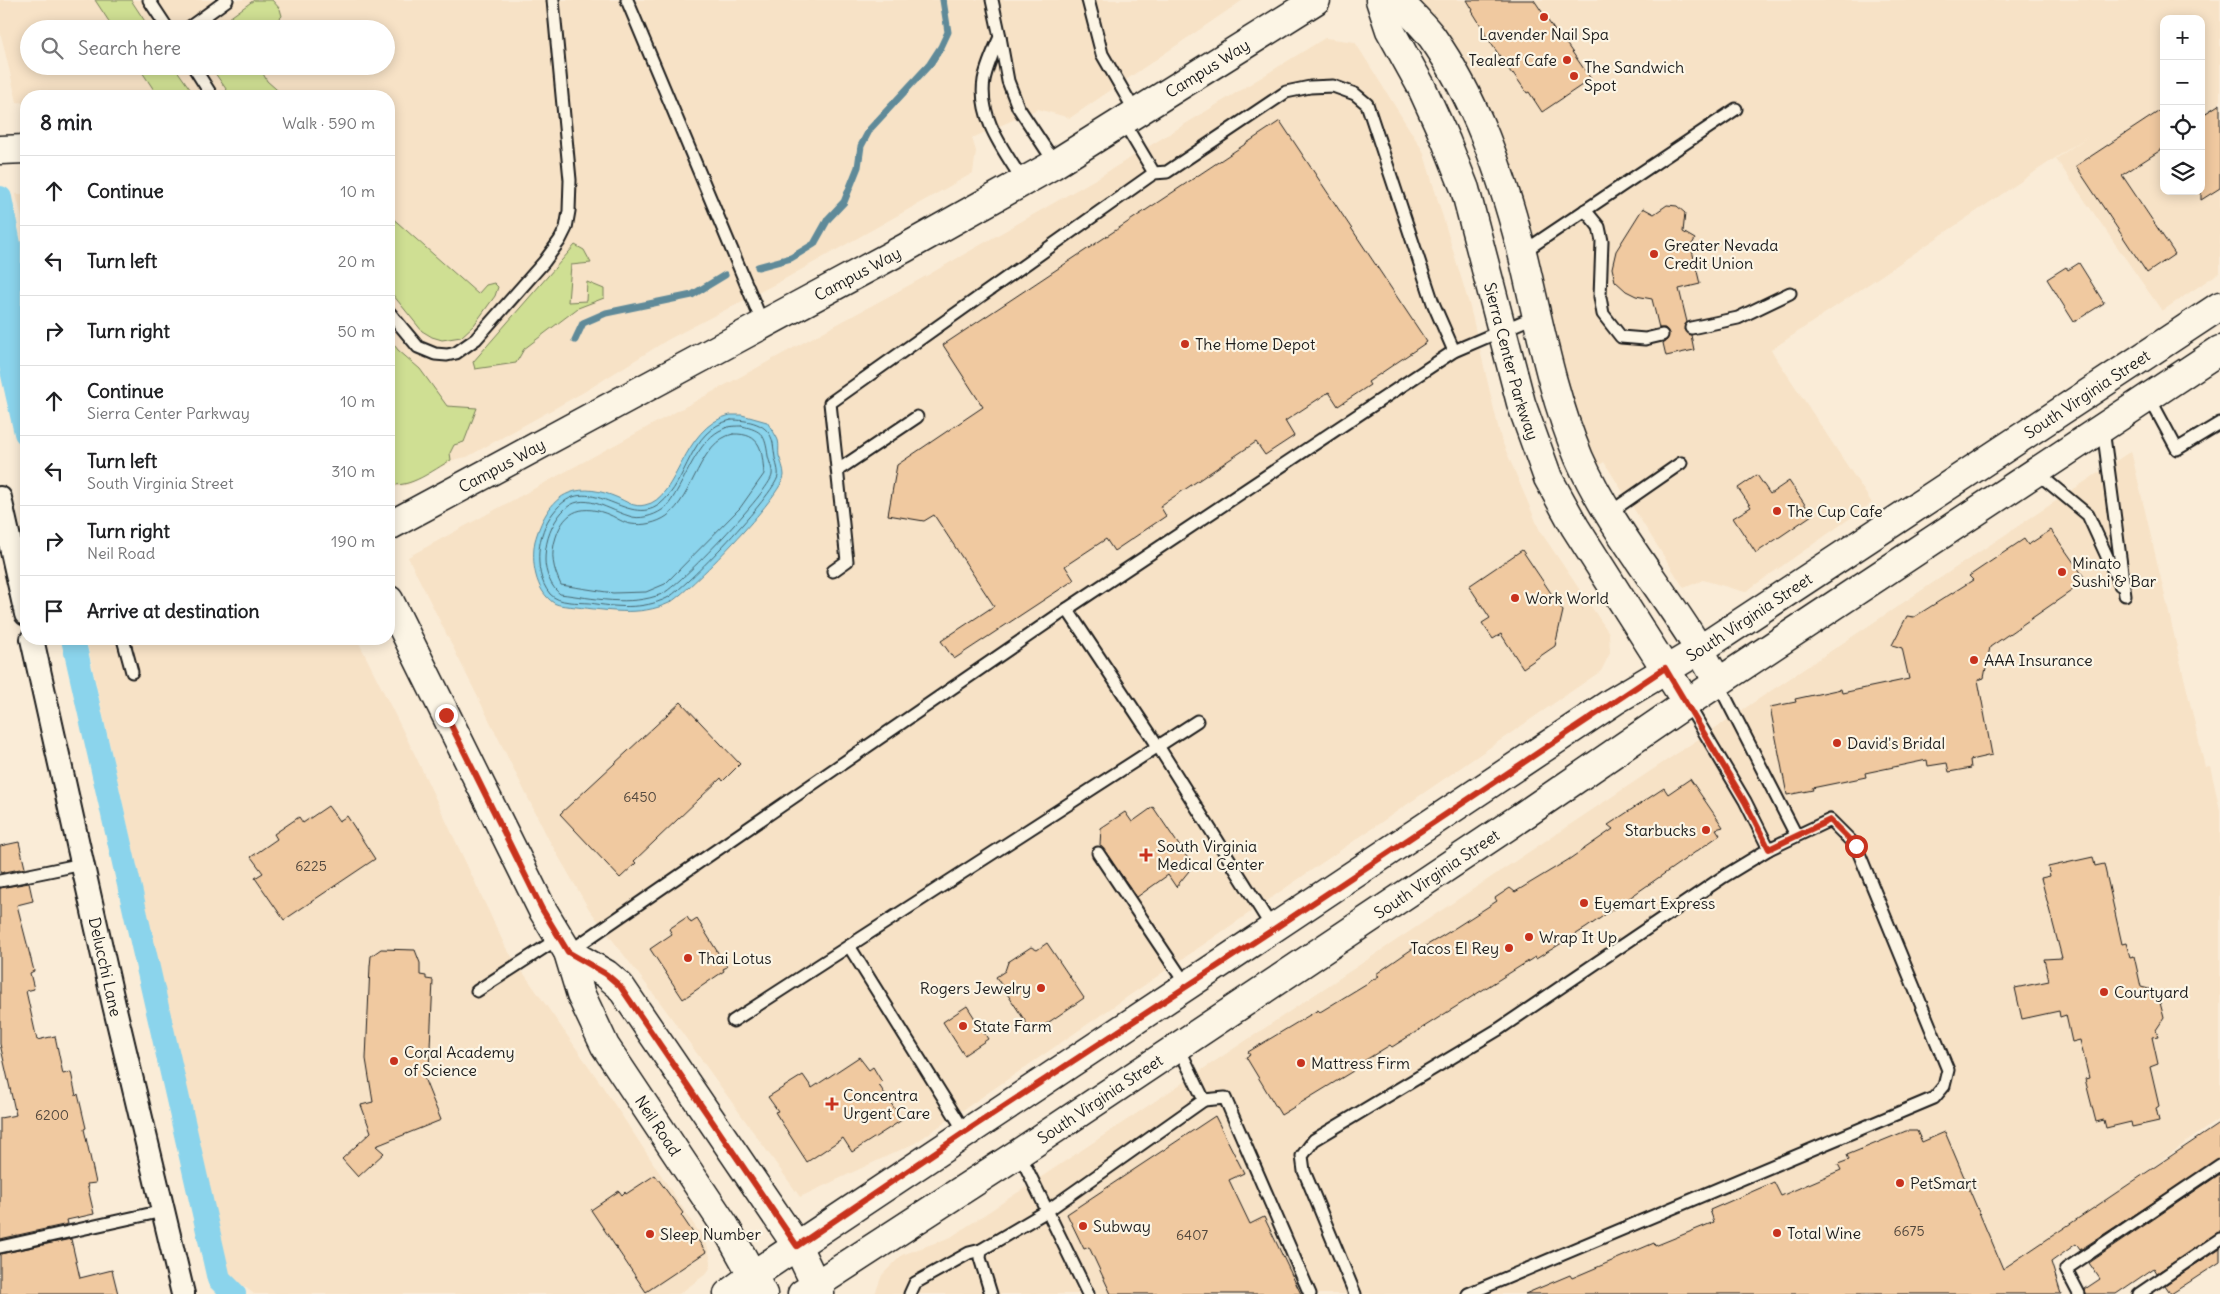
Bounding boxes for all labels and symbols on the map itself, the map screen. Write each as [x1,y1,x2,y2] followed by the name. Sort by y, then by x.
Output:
[1538,11,1550,23] marker: Lavender Nail Spa
[1479,24,1609,44] place label: Lavender Nail Spa
[1162,34,1253,102] street label: Campus Way
[1469,50,1557,70] place label: Tealeaf Cafe
[1561,54,1573,66] marker: Tealeaf Cafe
[1584,57,1684,95] place label: The Sandwich Spot
[1568,70,1580,82] marker: The Sandwich Spot
[1664,235,1778,273] place label: Greater Nevada Credit Union
[811,242,904,305] street label: Campus Way
[1648,248,1660,260] marker: Greater Nevada Credit Union
[1480,280,1543,443] street label: Sierra Center Parkway
[1195,334,1316,354] place label: The Home Depot
[1179,338,1191,350] marker: The Home Depot
[2020,345,2154,443] street label: South Virginia Street
[455,434,548,497] street label: Campus Way
[1787,501,1883,521] place label: The Cup Cafe
[1771,505,1783,517] marker: The Cup Cafe
[2072,553,2157,591] place label: Minato Sushi & Bar
[2056,566,2068,578] marker: Minato Sushi & Bar
[1682,568,1816,666] street label: South Virginia Street
[1525,588,1609,608] place label: Work World
[1509,592,1521,604] marker: Work World
[1984,650,2093,670] place label: AAA Insurance
[1968,654,1980,666] marker: AAA Insurance
[435,704,458,727] route end
[1847,733,1945,753] place label: David's Bridal
[1831,737,1843,749] marker: David's Bridal
[623,788,657,806] house number: 6450
[1625,820,1696,840] place label: Starbucks
[1370,824,1504,923] street label: South Virginia Street
[1700,824,1712,836] marker: Starbucks
[1845,835,1868,858] route start
[1157,836,1265,874] place label: South Virginia Medical Center
[1139,848,1153,862] marker: South Virginia Medical Center
[295,857,327,875] house number: 6225
[1594,893,1715,913] place label: Eyemart Express
[1578,897,1590,909] marker: Eyemart Express
[85,915,126,1019] street label: Delucchi Lane
[1539,927,1617,947] place label: Wrap It Up
[1523,931,1535,943] marker: Wrap It Up
[1410,938,1499,958] place label: Tacos El Rey
[1503,942,1515,954] marker: Tacos El Rey
[698,948,772,968] place label: Thai Lotus
[682,952,694,964] marker: Thai Lotus
[920,978,1031,998] place label: Rogers Jewelry
[1035,982,1047,994] marker: Rogers Jewelry
[2114,982,2189,1002] place label: Courtyard
[2098,986,2110,998] marker: Courtyard
[973,1016,1052,1036] place label: State Farm
[957,1020,969,1032] marker: State Farm
[404,1042,515,1080] place label: Coral Academy of Science
[1033,1050,1167,1148] street label: South Virginia Street
[1311,1053,1410,1073] place label: Mattress Firm
[388,1055,400,1067] marker: Coral Academy of Science
[1295,1057,1307,1069] marker: Mattress Firm
[843,1085,930,1123] place label: Concentra Urgent Care
[631,1092,685,1159] street label: Neil Road
[825,1097,839,1111] marker: Concentra Urgent Care
[35,1106,69,1124] house number: 6200
[1910,1173,1978,1193] place label: PetSmart
[1894,1177,1906,1189] marker: PetSmart
[1093,1216,1151,1236] place label: Subway
[1077,1220,1089,1232] marker: Subway
[1893,1222,1925,1240] house number: 6675
[1787,1223,1861,1243] place label: Total Wine
[660,1224,761,1244] place label: Sleep Number
[1176,1226,1208,1244] house number: 6407
[1771,1227,1783,1239] marker: Total Wine
[644,1228,656,1240] marker: Sleep Number

